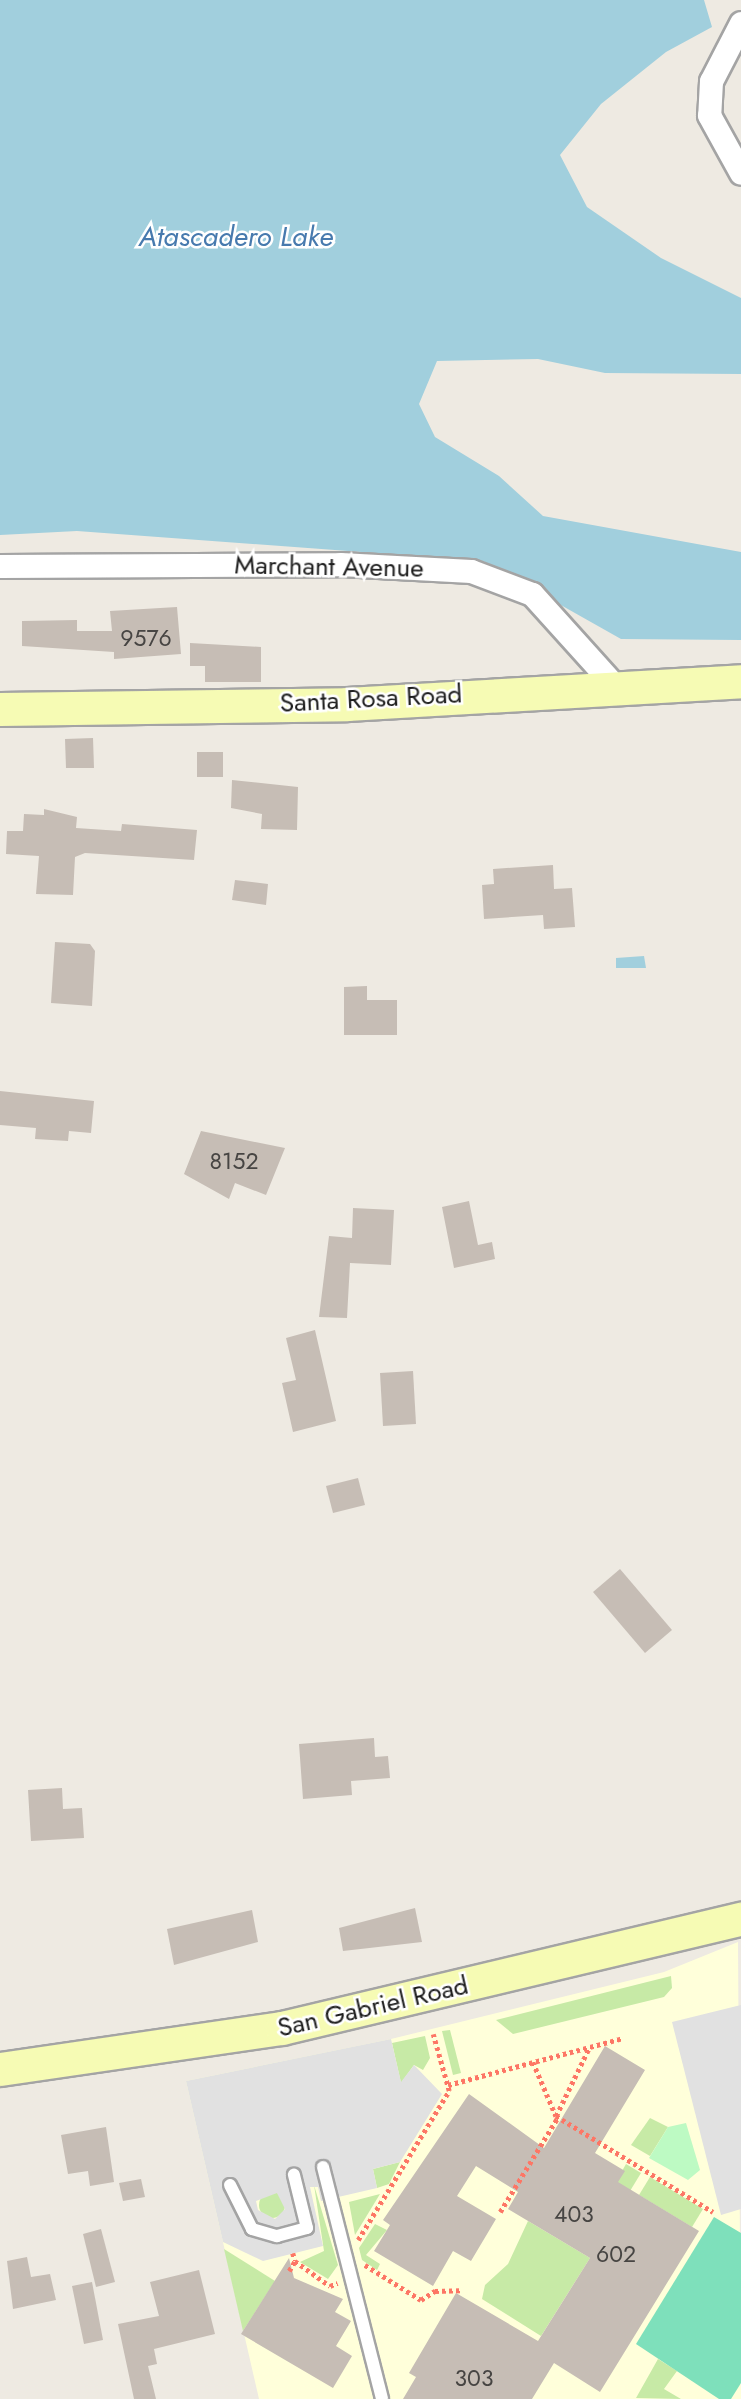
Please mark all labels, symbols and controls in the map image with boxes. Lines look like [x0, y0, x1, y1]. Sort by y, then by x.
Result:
water label: Atascadero Lake [139, 220, 333, 254]
street label: Marchant Avenue [234, 550, 424, 584]
house number: 9576 [120, 624, 172, 652]
street label: Santa Rosa Road [279, 679, 463, 719]
house number: 8152 [210, 1147, 258, 1175]
street label: San Gabriel Road [275, 1970, 471, 2044]
house number: 403 [554, 2200, 594, 2228]
house number: 602 [596, 2240, 636, 2268]
house number: 303 [455, 2364, 493, 2392]

